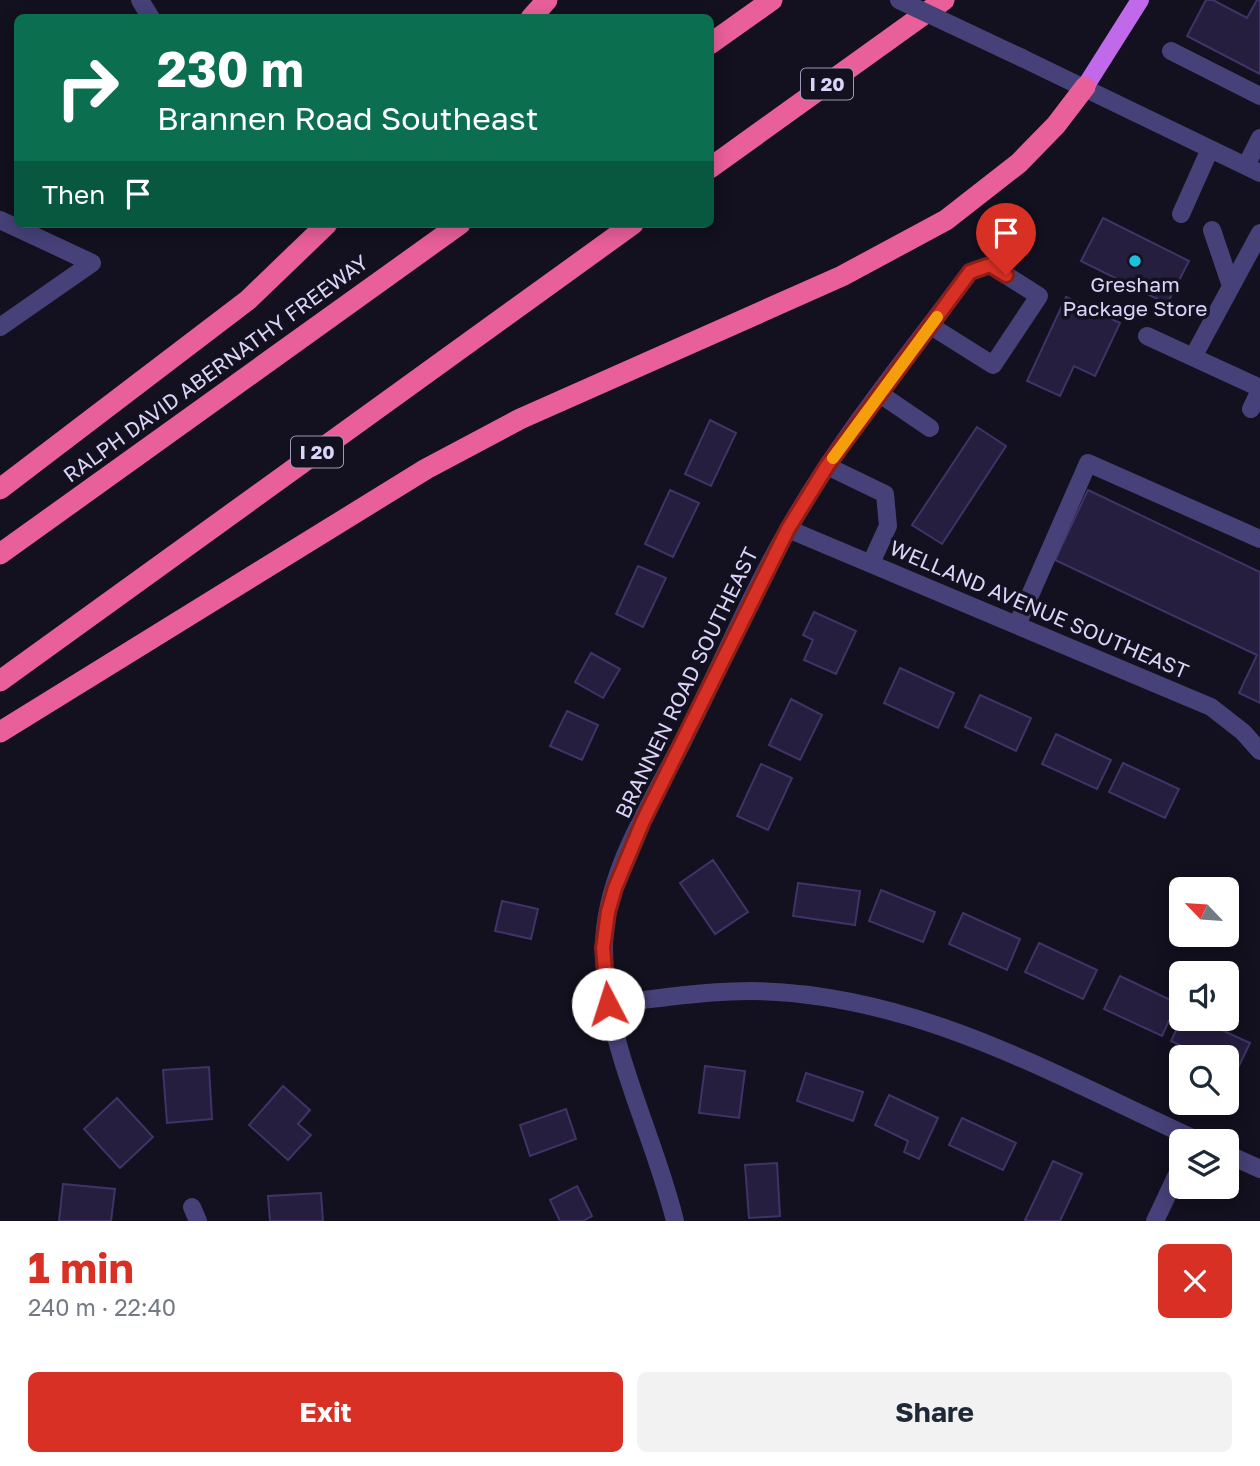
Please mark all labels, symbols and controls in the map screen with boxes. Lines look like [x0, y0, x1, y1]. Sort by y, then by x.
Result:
text: 230 m [157, 39, 304, 98]
icon: right [42, 42, 133, 133]
road number: I 20 [801, 68, 853, 100]
text: Brannen Road Southeast [157, 99, 539, 137]
icon: arrive [119, 175, 157, 213]
text: Then [42, 179, 105, 210]
pin [976, 203, 1036, 275]
icon: arrive [987, 214, 1025, 252]
street label: RALPH DAVID ABERNATHY FREEWAY [58, 249, 373, 488]
marker: Gresham Package Store [1127, 253, 1143, 269]
place label: Gresham Package Store [1063, 271, 1207, 321]
road number: I 20 [291, 436, 343, 467]
street label: WELLAND AVENUE SOUTHEAST [886, 534, 1193, 684]
street label: BRANNEN ROAD SOUTHEAST [609, 543, 763, 822]
north arrow [1169, 877, 1239, 947]
map controls [1169, 877, 1239, 1199]
button: sound [1169, 961, 1239, 1031]
position arrow [571, 967, 645, 1041]
button: search [1169, 1045, 1239, 1115]
button: layers [1169, 1129, 1239, 1199]
text: 1 min [28, 1242, 134, 1292]
button: close [1158, 1244, 1232, 1318]
text: 240 m · 22:40 [28, 1293, 176, 1321]
button: Exit [28, 1372, 623, 1452]
button: Share [637, 1372, 1232, 1452]

